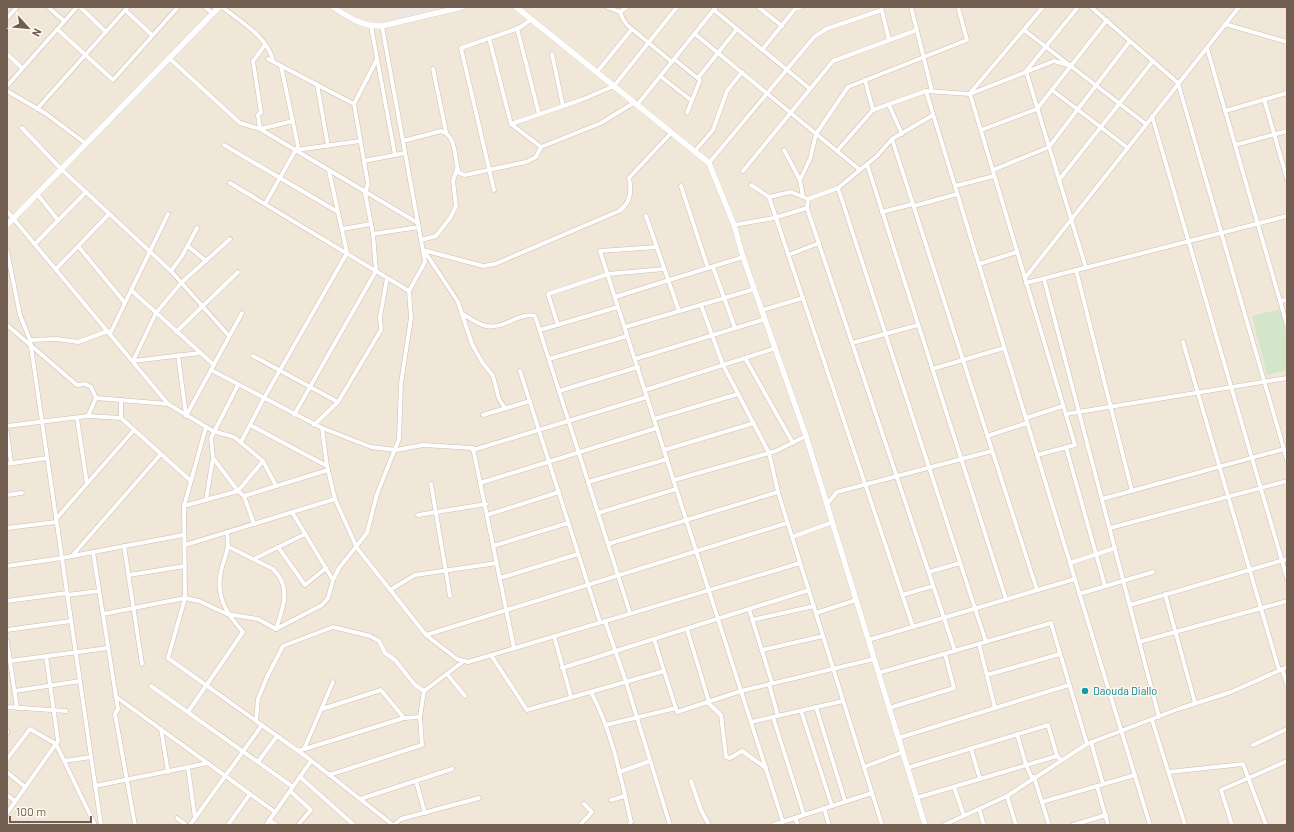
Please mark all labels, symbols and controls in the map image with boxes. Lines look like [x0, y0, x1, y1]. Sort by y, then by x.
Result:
north arrow [8, 8, 48, 48]
text: N [30, 27, 45, 39]
place label: Daouda Diallo [1093, 684, 1157, 697]
marker: Daouda Diallo [1080, 686, 1090, 696]
scale bar [10, 798, 91, 824]
text: 100 m [16, 804, 46, 818]

